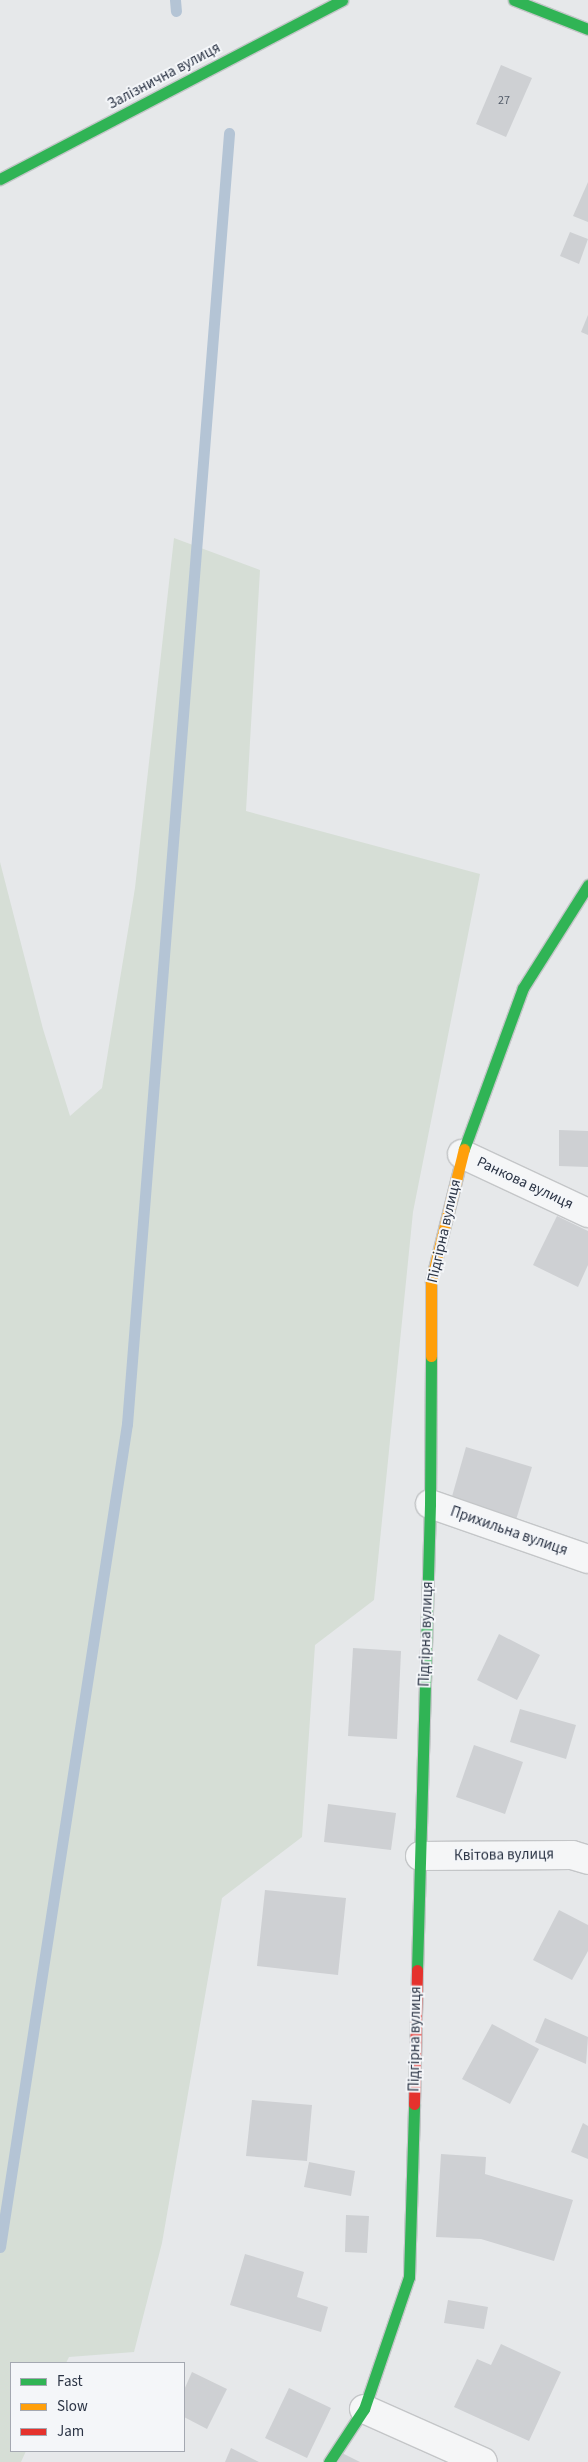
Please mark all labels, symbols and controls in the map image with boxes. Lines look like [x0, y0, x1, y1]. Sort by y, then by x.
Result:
street label: Залізнична вулиця [105, 39, 223, 113]
house number: 27 [498, 94, 510, 108]
street label: Ранкова вулиця [474, 1153, 576, 1213]
street label: Підгірна вулиця [423, 1178, 465, 1284]
street label: Прихильна вулиця [448, 1502, 570, 1560]
street label: Підгірна вулиця [415, 1581, 437, 1687]
street label: Квітова вулиця [454, 1845, 554, 1865]
street label: Підгірна вулиця [405, 1986, 425, 2092]
legend [10, 2362, 185, 2452]
text: Fast [57, 2371, 83, 2392]
text: Slow [57, 2396, 88, 2417]
text: Jam [57, 2421, 84, 2442]

